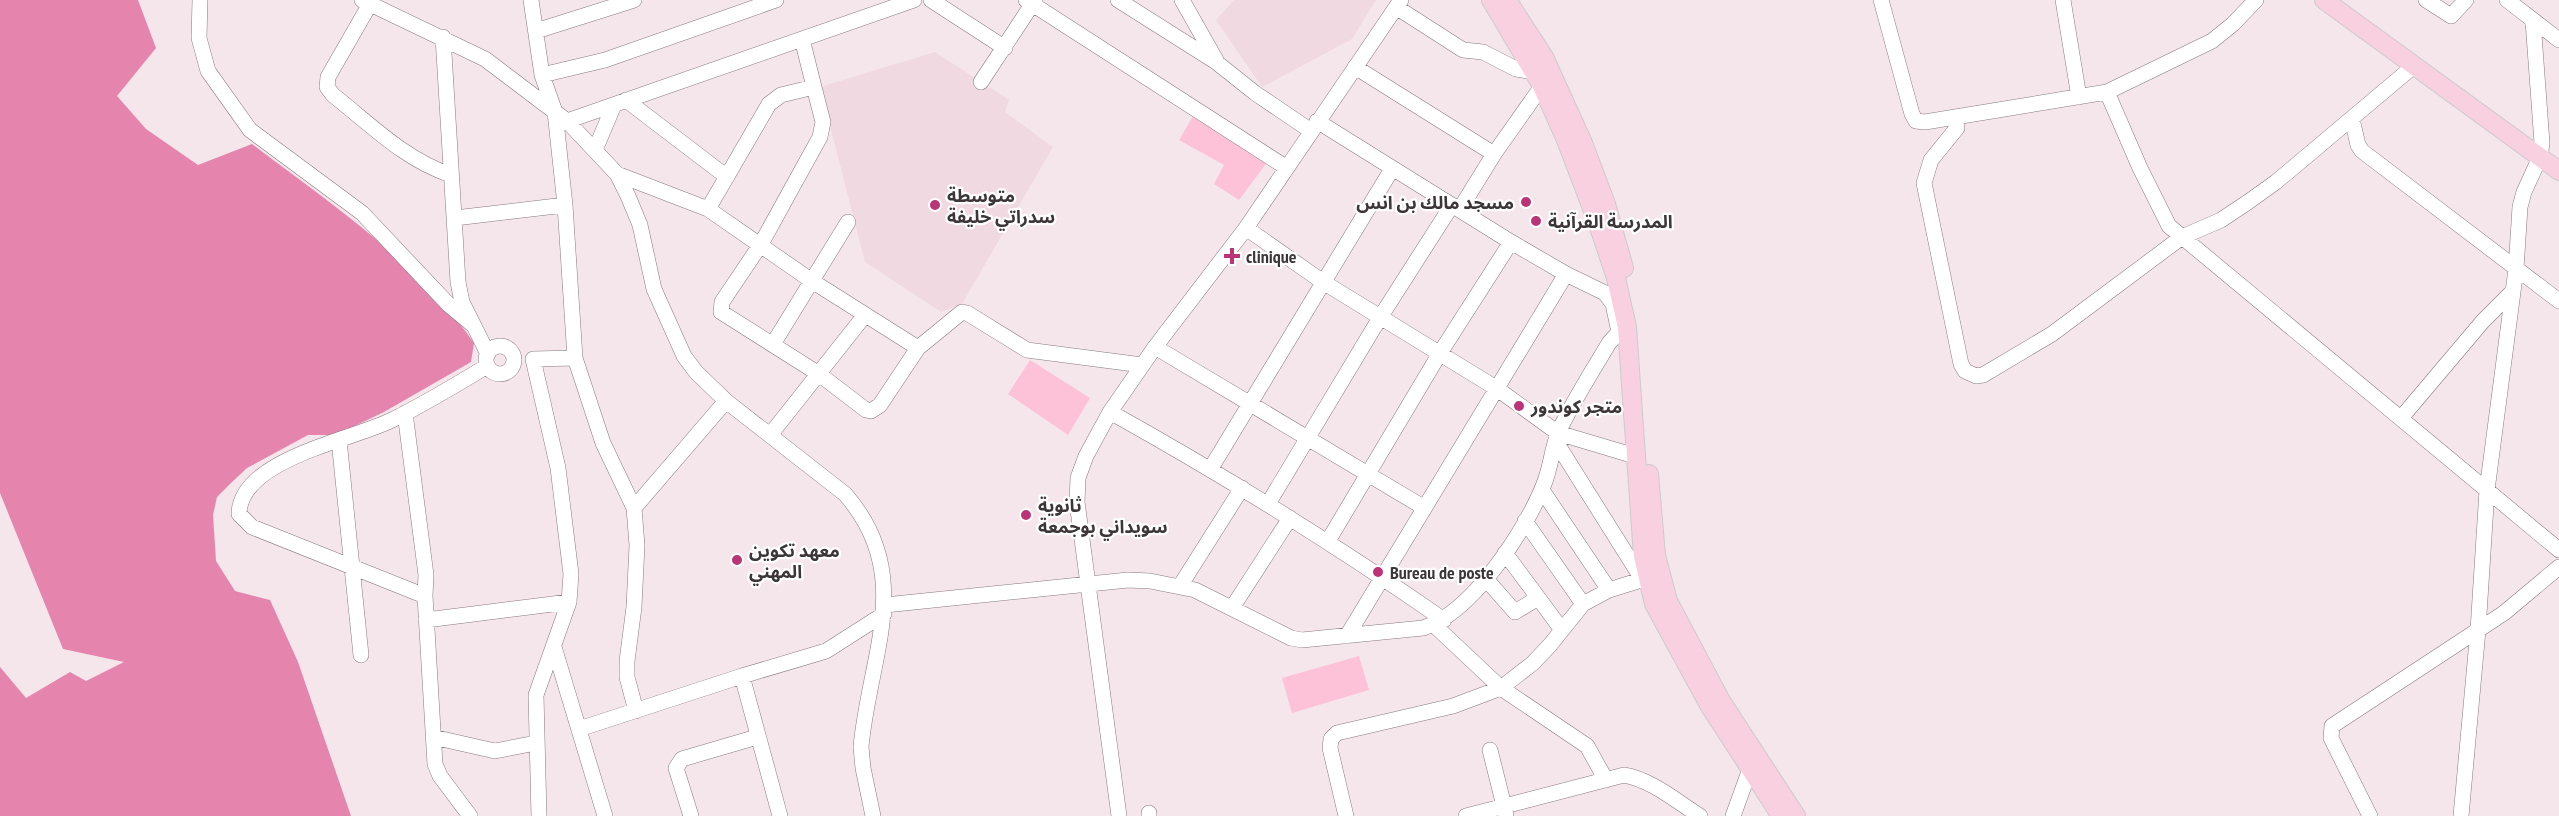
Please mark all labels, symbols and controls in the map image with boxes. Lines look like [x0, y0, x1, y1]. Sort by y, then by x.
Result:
place label: متوسطة سدراتي خليفة [947, 184, 1055, 231]
place label: مسجد مالك بن انس [1356, 191, 1514, 214]
marker: مسجد مالك بن انس [1519, 195, 1533, 209]
marker: متوسطة سدراتي خليفة [928, 198, 942, 212]
place label: المدرسة القرآنية [1548, 210, 1673, 233]
marker: المدرسة القرآنية [1529, 214, 1543, 228]
place label: clinique [1246, 245, 1297, 268]
marker: clinique [1223, 247, 1241, 265]
place label: متجر كوندور [1530, 395, 1622, 418]
marker: متجر كوندور [1512, 399, 1526, 413]
place label: ثانوية سويداني بوجمعة [1038, 494, 1168, 541]
marker: ثانوية سويداني بوجمعة [1019, 508, 1033, 522]
place label: معهد تكوين المهني [749, 539, 840, 586]
marker: معهد تكوين المهني [730, 553, 744, 567]
place label: Bureau de poste [1390, 561, 1494, 584]
marker: Bureau de poste [1371, 565, 1385, 579]

